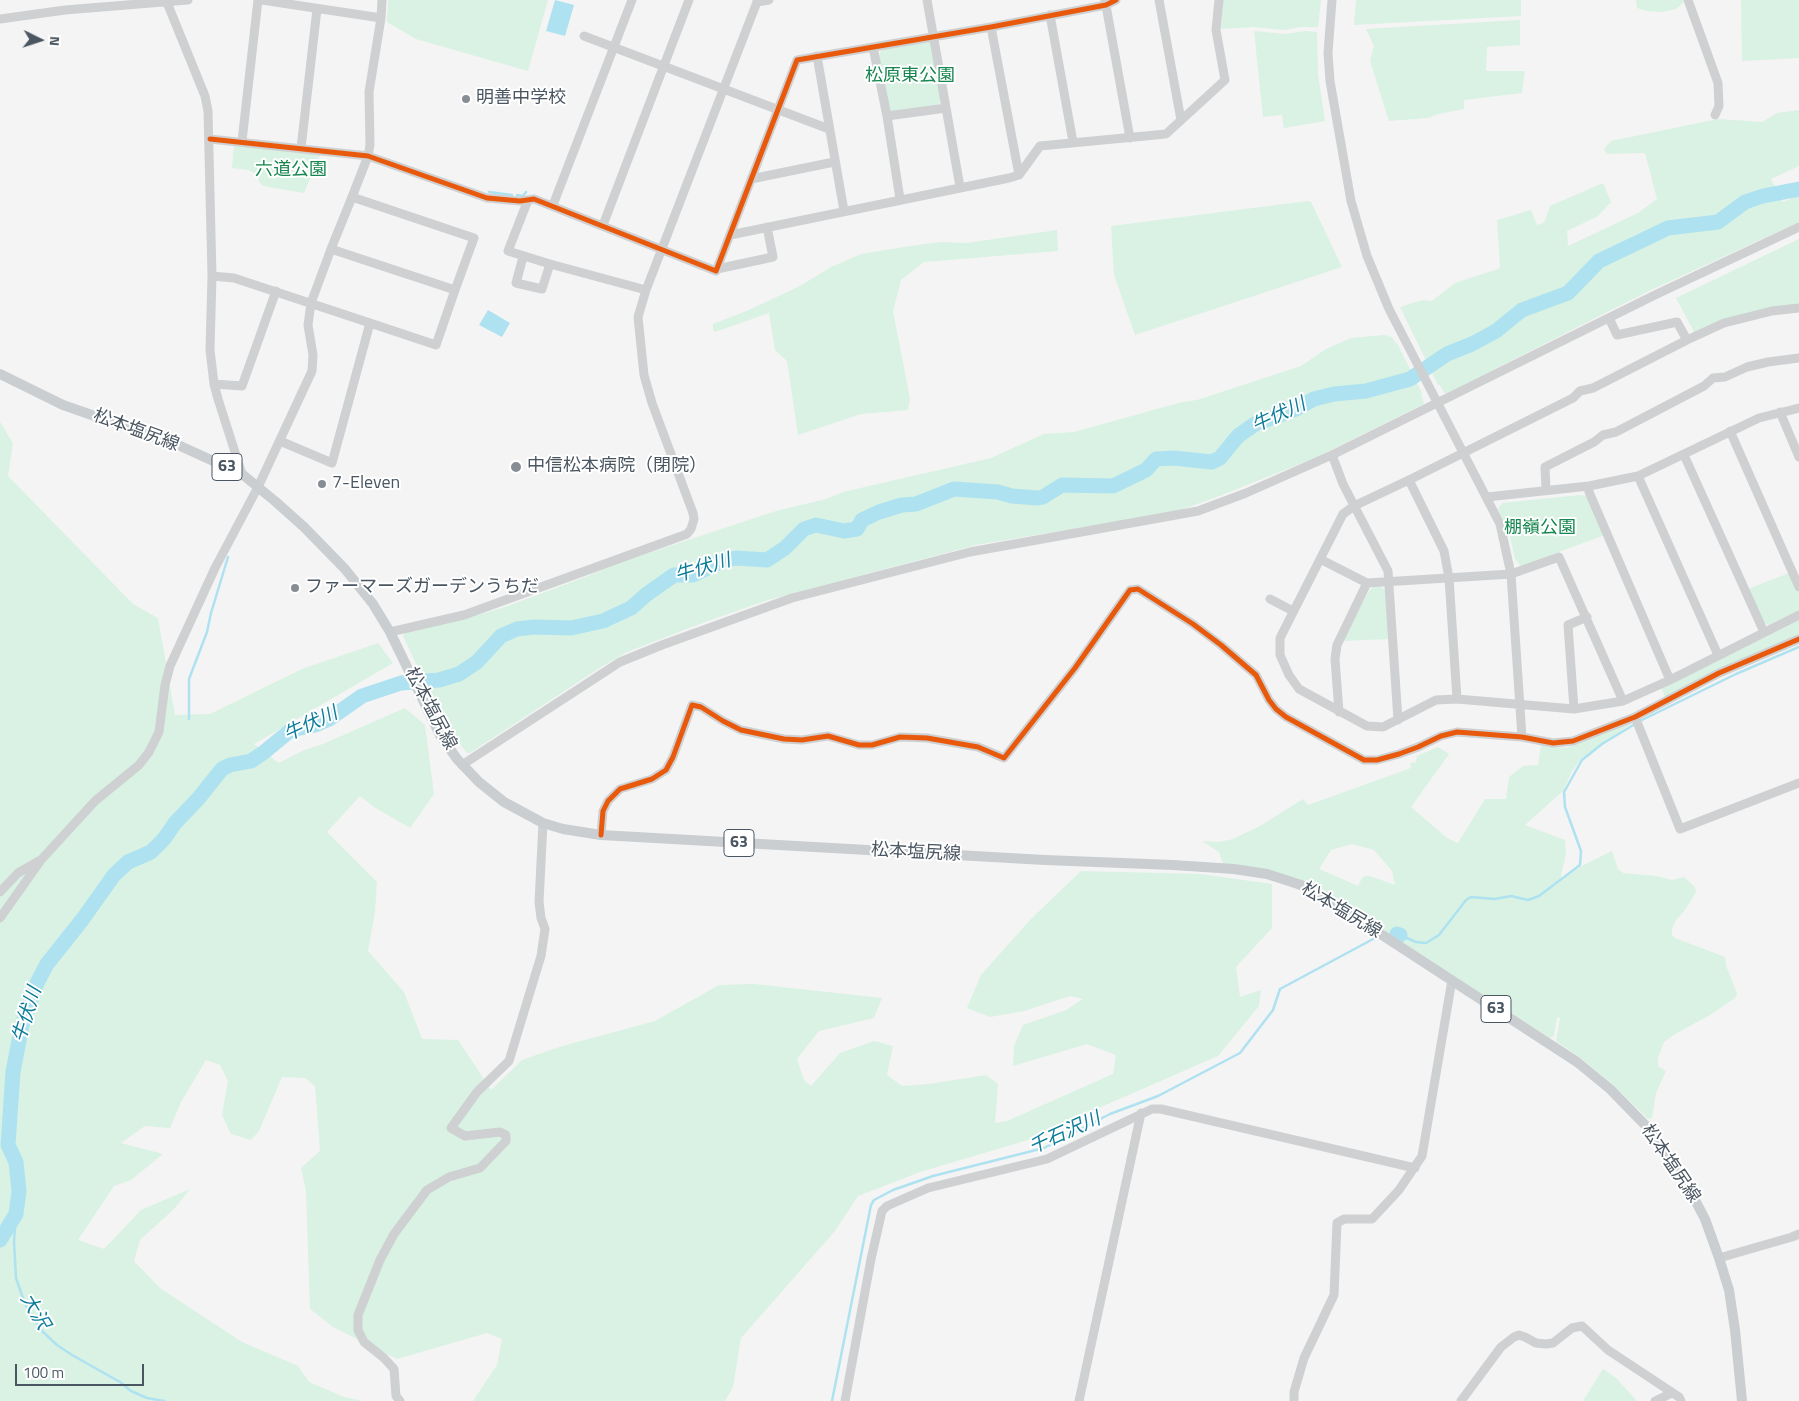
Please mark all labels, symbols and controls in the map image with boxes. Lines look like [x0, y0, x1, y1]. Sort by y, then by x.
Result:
north arrow [15, 15, 65, 65]
text: N [45, 36, 66, 47]
park label: 松原東公園 [865, 66, 955, 88]
place label: 明善中学校 [476, 88, 566, 110]
marker: 明善中学校 [460, 93, 472, 105]
park label: 六道公園 [255, 160, 327, 182]
water label: 牛伏川 [1248, 394, 1310, 438]
street label: 松本塩尻線 [90, 405, 182, 457]
road number: 63 [212, 454, 242, 481]
place label: 中信松本病院（閉院） [527, 456, 707, 478]
marker: 中信松本病院（閉院） [509, 460, 523, 474]
place label: 7-Eleven [332, 473, 400, 495]
marker: 7-Eleven [316, 478, 328, 490]
park label: 棚嶺公園 [1504, 518, 1576, 540]
water label: 牛伏川 [672, 550, 734, 588]
place label: ファーマーズガーデンうちだ [305, 577, 539, 599]
marker: ファーマーズガーデンうちだ [289, 582, 301, 594]
street label: 松本塩尻線 [399, 664, 461, 754]
water label: 牛伏川 [280, 703, 342, 747]
road number: 63 [724, 830, 754, 856]
street label: 松本塩尻線 [870, 840, 962, 866]
street label: 松本塩尻線 [1297, 879, 1385, 943]
water label: 牛伏川 [9, 984, 47, 1046]
road number: 63 [1481, 996, 1511, 1022]
water label: 千石沢川 [1026, 1108, 1104, 1160]
street label: 松本塩尻線 [1636, 1121, 1704, 1207]
water label: 大沢 [14, 1290, 54, 1334]
scale bar [18, 1354, 146, 1386]
text: 100 m [23, 1361, 64, 1384]

